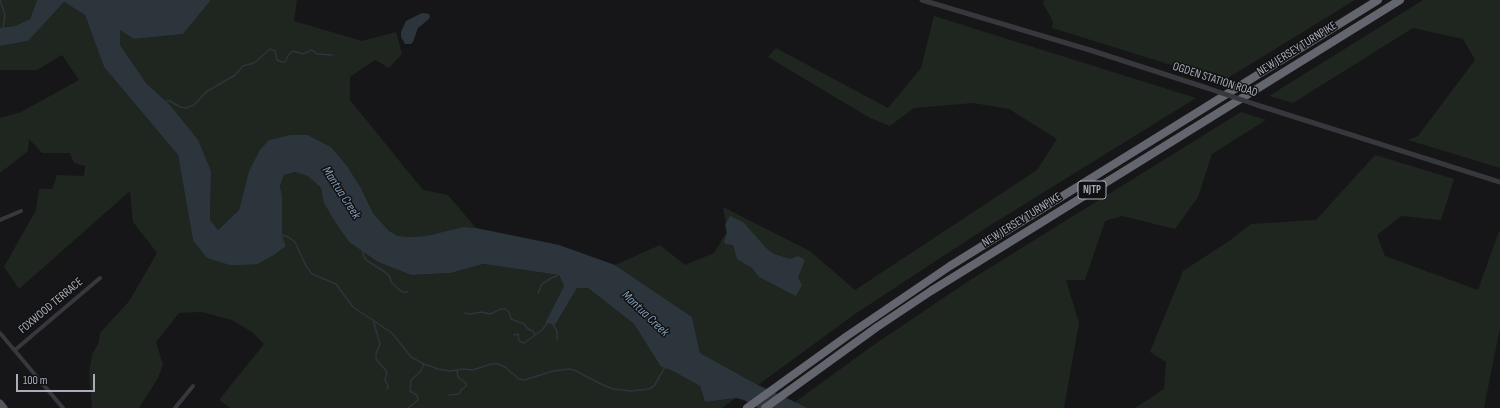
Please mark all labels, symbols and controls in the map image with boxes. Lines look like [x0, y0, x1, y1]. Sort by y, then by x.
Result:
street label: NEW JERSEY TURNPIKE [1255, 19, 1339, 79]
street label: OGDEN STATION ROAD [1171, 59, 1259, 101]
water label: Mantua Creek [318, 164, 364, 222]
road number: NJTP [1078, 181, 1106, 199]
street label: NEW JERSEY TURNPIKE [980, 190, 1064, 250]
street label: FOXWOOD TERRACE [16, 275, 86, 337]
water label: Mantua Creek [618, 288, 672, 340]
scale bar [18, 366, 97, 392]
text: 100 m [23, 373, 48, 388]

